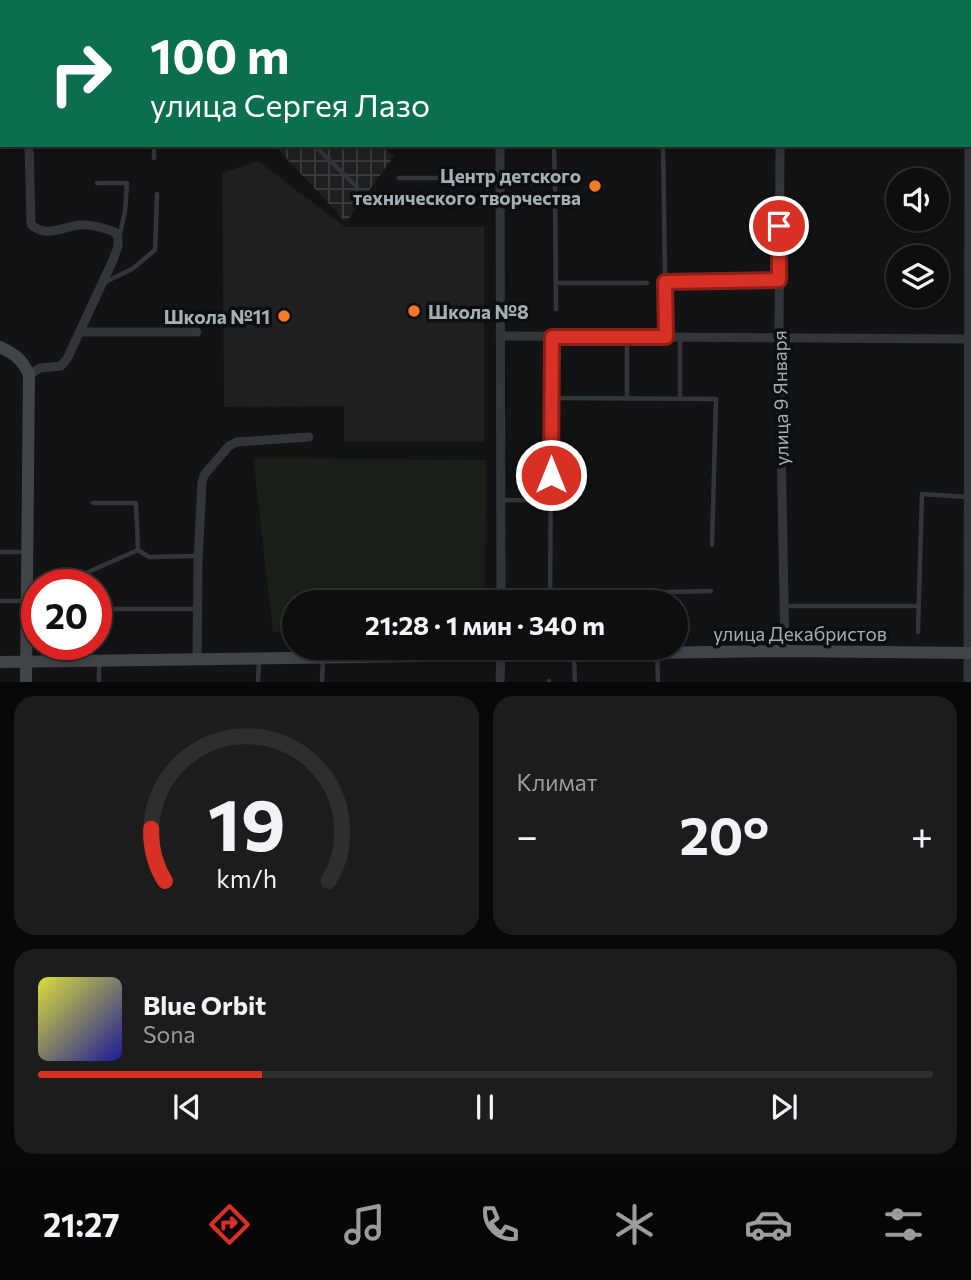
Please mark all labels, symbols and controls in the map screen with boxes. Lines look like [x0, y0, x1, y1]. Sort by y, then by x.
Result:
text: 100 m [150, 24, 289, 84]
icon: right [35, 28, 126, 119]
text: улица Сергея Лазо [150, 84, 430, 124]
place label: Центр детского технического творчества [353, 164, 581, 209]
map controls [886, 168, 949, 308]
button: sound [886, 168, 949, 231]
marker: Центр детского технического творчества [587, 178, 603, 194]
pin [749, 196, 809, 256]
icon: arrive [760, 207, 798, 245]
button: layers [886, 245, 949, 308]
place label: Школа №8 [428, 300, 529, 323]
marker: Школа №8 [406, 303, 422, 319]
place label: Школа №11 [164, 305, 270, 328]
marker: Школа №11 [276, 308, 292, 324]
street label: улица 9 Января [767, 330, 793, 466]
position arrow [514, 438, 588, 512]
speed limit sign: 20 [21, 569, 112, 660]
text: 21:28 · 1 мин · 340 m [365, 609, 605, 640]
street label: улица Декабристов [713, 622, 887, 645]
text: Климат [517, 768, 598, 796]
text: 19 [207, 778, 285, 867]
text: 20° [679, 802, 769, 866]
text: − [517, 811, 538, 858]
text: + [911, 811, 933, 858]
text: km/h [216, 863, 277, 893]
text: Blue Orbit [143, 989, 266, 1020]
text: Sona [143, 1020, 195, 1048]
icon: previous [168, 1088, 206, 1126]
icon: pause [466, 1088, 504, 1126]
icon: next [765, 1088, 803, 1126]
icon: directions [205, 1200, 254, 1249]
icon: music [340, 1200, 389, 1249]
icon: phone [475, 1200, 524, 1249]
icon: climate [610, 1200, 659, 1249]
icon: car [744, 1200, 793, 1249]
icon: filters [879, 1200, 928, 1249]
text: 21:27 [43, 1204, 120, 1244]

